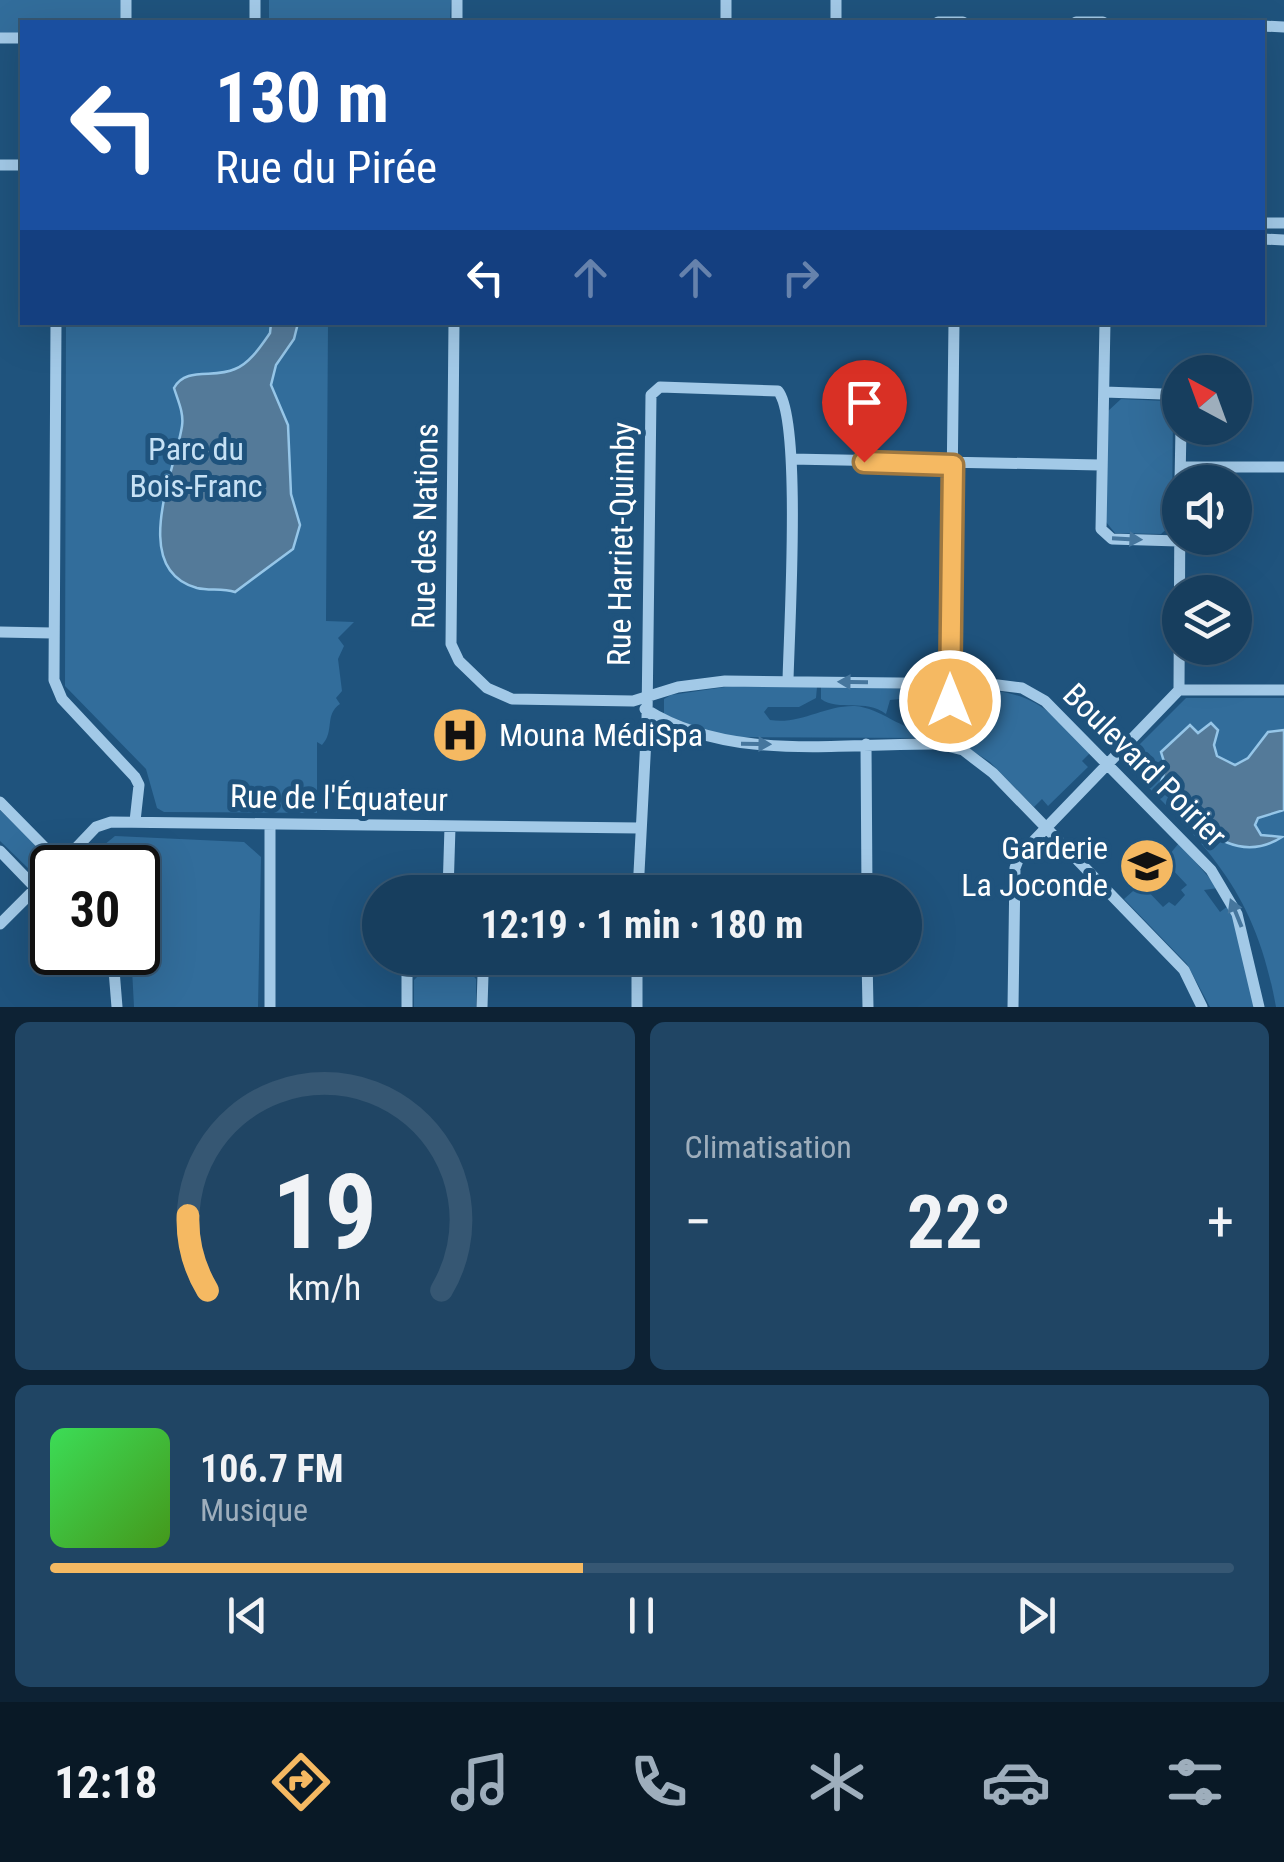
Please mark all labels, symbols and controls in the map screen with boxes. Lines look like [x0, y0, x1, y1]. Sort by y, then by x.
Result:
text: 130 m [215, 57, 389, 139]
icon: left [50, 60, 180, 190]
text: Rue du Pirée [215, 141, 437, 194]
icon: left [458, 250, 513, 305]
icon: ahead [563, 250, 618, 305]
icon: ahead [668, 250, 723, 305]
icon: right [773, 250, 828, 305]
north arrow [1162, 355, 1252, 445]
map controls [1162, 355, 1252, 665]
pin [822, 360, 907, 463]
icon: arrive [837, 375, 892, 430]
street label: Rue Harriet-Quimby [600, 422, 642, 666]
street label: Rue des Nations [404, 423, 446, 629]
park label: Parc du Bois-Franc [129, 430, 263, 505]
button: sound [1162, 465, 1252, 555]
one-way arrow [1111, 531, 1143, 547]
button: layers [1162, 575, 1252, 665]
position arrow [898, 649, 1002, 753]
one-way arrow [836, 673, 868, 689]
street label: Boulevard Poirier [1055, 675, 1235, 855]
hospital icon: Mouna MédiSpa [430, 705, 490, 765]
place label: Mouna MédiSpa [499, 716, 703, 754]
one-way arrow [740, 736, 772, 752]
street label: Rue de l'Équateur [230, 777, 449, 819]
place label: Garderie La Joconde [961, 829, 1108, 904]
school or university icon: Garderie La Joconde [1117, 836, 1177, 896]
speed limit sign: 30 [30, 845, 160, 975]
one-way arrow [1227, 898, 1243, 928]
text: 12:19 · 1 min · 180 m [481, 903, 803, 947]
text: Climatisation [685, 1128, 852, 1166]
text: 19 [272, 1152, 377, 1273]
text: 22° [907, 1178, 1012, 1266]
text: − [685, 1190, 712, 1254]
text: + [1207, 1190, 1234, 1254]
text: km/h [288, 1267, 362, 1309]
text: 106.7 FM [200, 1447, 344, 1491]
text: Musique [200, 1491, 308, 1529]
icon: previous [220, 1588, 275, 1643]
icon: pause [614, 1588, 669, 1643]
icon: next [1009, 1588, 1064, 1643]
icon: directions [266, 1747, 336, 1817]
icon: music [445, 1747, 515, 1817]
icon: phone [624, 1747, 694, 1817]
icon: climate [802, 1747, 872, 1817]
icon: car [981, 1747, 1051, 1817]
icon: filters [1160, 1747, 1230, 1817]
text: 12:18 [54, 1756, 158, 1809]

